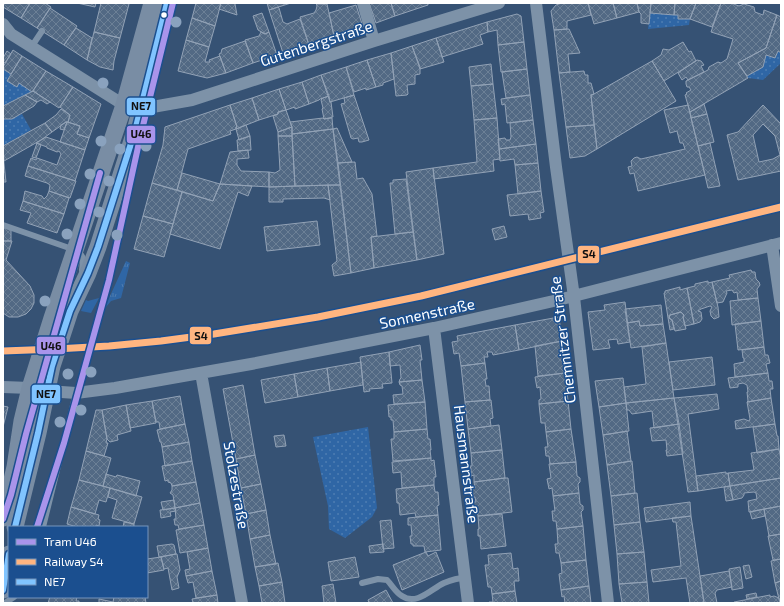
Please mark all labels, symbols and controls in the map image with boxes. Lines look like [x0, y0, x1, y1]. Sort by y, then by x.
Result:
unlabelled marker [159, 10, 169, 20]
street label: Gutenbergstraße [258, 16, 374, 70]
line badge: NE7 [126, 97, 156, 116]
text: NE7 [131, 99, 151, 112]
line badge: U46 [126, 125, 156, 144]
text: U46 [130, 127, 152, 140]
line badge: S4 [577, 245, 600, 264]
text: S4 [582, 247, 596, 260]
street label: Chemnitzer Straße [545, 275, 579, 405]
street label: Sonnenstraße [378, 294, 476, 332]
line badge: S4 [189, 326, 212, 345]
text: S4 [194, 329, 208, 342]
line badge: U46 [36, 336, 66, 355]
text: U46 [40, 339, 62, 352]
line badge: NE7 [31, 384, 61, 404]
text: NE7 [36, 387, 56, 400]
street label: Hausmannstraße [451, 404, 483, 524]
street label: Stolzestraße [220, 440, 254, 530]
legend [8, 526, 148, 598]
text: Tram U46 [44, 534, 97, 548]
text: Railway S4 [44, 554, 104, 568]
text: NE7 [44, 574, 65, 588]

